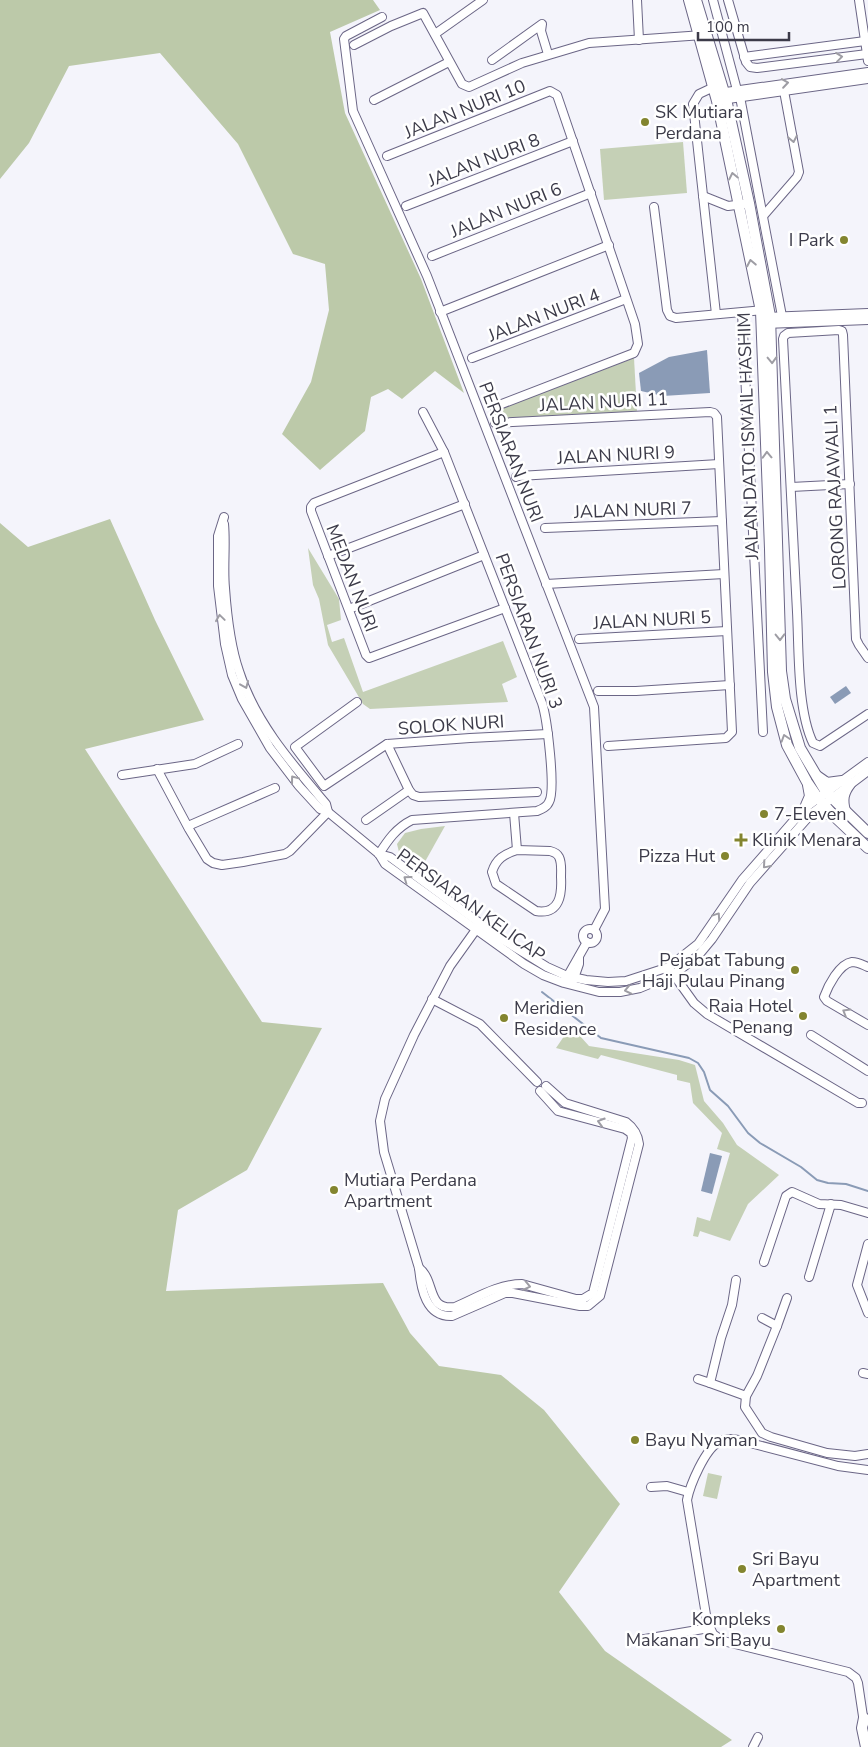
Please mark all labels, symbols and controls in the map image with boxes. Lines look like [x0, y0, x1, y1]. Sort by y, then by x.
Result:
scale bar [698, 10, 789, 42]
text: 100 m [706, 17, 750, 37]
one-way arrow [835, 52, 843, 63]
street label: JALAN NURI 10 [400, 74, 529, 145]
one-way arrow [781, 78, 789, 89]
place label: SK Mutiara Perdana [655, 100, 743, 145]
marker: SK Mutiara Perdana [639, 116, 651, 128]
street label: JALAN NURI 8 [424, 128, 543, 193]
one-way arrow [787, 134, 798, 143]
one-way arrow [728, 172, 739, 181]
street label: JALAN NURI 6 [446, 177, 565, 244]
place label: I Park [789, 228, 835, 252]
marker: I Park [838, 234, 850, 246]
one-way arrow [746, 258, 757, 267]
street label: JALAN NURI 4 [484, 283, 604, 348]
street label: JALAN DATO ISMAIL HASHIM [732, 312, 764, 561]
one-way arrow [767, 356, 777, 364]
street label: PERSIARAN NURI [473, 378, 549, 526]
street label: JALAN NURI 11 [538, 387, 669, 417]
street label: LORONG RAJAWALI 1 [818, 404, 852, 590]
street label: JALAN NURI 9 [555, 440, 676, 470]
one-way arrow [761, 450, 772, 458]
street label: JALAN NURI 7 [573, 496, 692, 524]
street label: MEDAN NURI [321, 521, 383, 635]
street label: PERSIARAN NURI 3 [490, 550, 568, 712]
street label: JALAN NURI 5 [591, 605, 712, 635]
one-way arrow [216, 614, 226, 622]
one-way arrow [775, 633, 786, 641]
one-way arrow [238, 680, 249, 689]
street label: SOLOK NURI [397, 709, 505, 741]
one-way arrow [781, 734, 791, 743]
one-way arrow [291, 776, 299, 785]
place label: 7-Eleven [774, 802, 847, 826]
marker: 7-Eleven [758, 808, 770, 820]
place label: Klinik Menara [752, 828, 861, 852]
marker: Klinik Menara [734, 833, 748, 847]
street label: PERSIARAN KELICAP [392, 843, 550, 967]
place label: Pizza Hut [639, 844, 716, 868]
marker: Pizza Hut [719, 850, 731, 862]
one-way arrow [763, 859, 772, 868]
one-way arrow [403, 876, 412, 885]
one-way arrow [711, 912, 720, 921]
place label: Pejabat Tabung Haji Pulau Pinang [642, 948, 785, 993]
marker: Pejabat Tabung Haji Pulau Pinang [789, 964, 801, 976]
one-way arrow [623, 984, 632, 995]
place label: Raia Hotel Penang [708, 994, 794, 1039]
place label: Meridien Residence [514, 996, 596, 1041]
one-way arrow [842, 1008, 851, 1018]
marker: Raia Hotel Penang [797, 1010, 809, 1022]
marker: Meridien Residence [498, 1012, 510, 1024]
one-way arrow [597, 1118, 605, 1128]
place label: Mutiara Perdana Apartment [344, 1168, 477, 1213]
marker: Mutiara Perdana Apartment [328, 1184, 340, 1196]
one-way arrow [522, 1280, 531, 1291]
place label: Bayu Nyaman [645, 1428, 758, 1452]
marker: Bayu Nyaman [629, 1434, 641, 1446]
place label: Sri Bayu Apartment [752, 1547, 841, 1592]
marker: Sri Bayu Apartment [736, 1563, 748, 1575]
place label: Kompleks Makanan Sri Bayu [626, 1607, 771, 1652]
marker: Kompleks Makanan Sri Bayu [775, 1623, 787, 1635]

